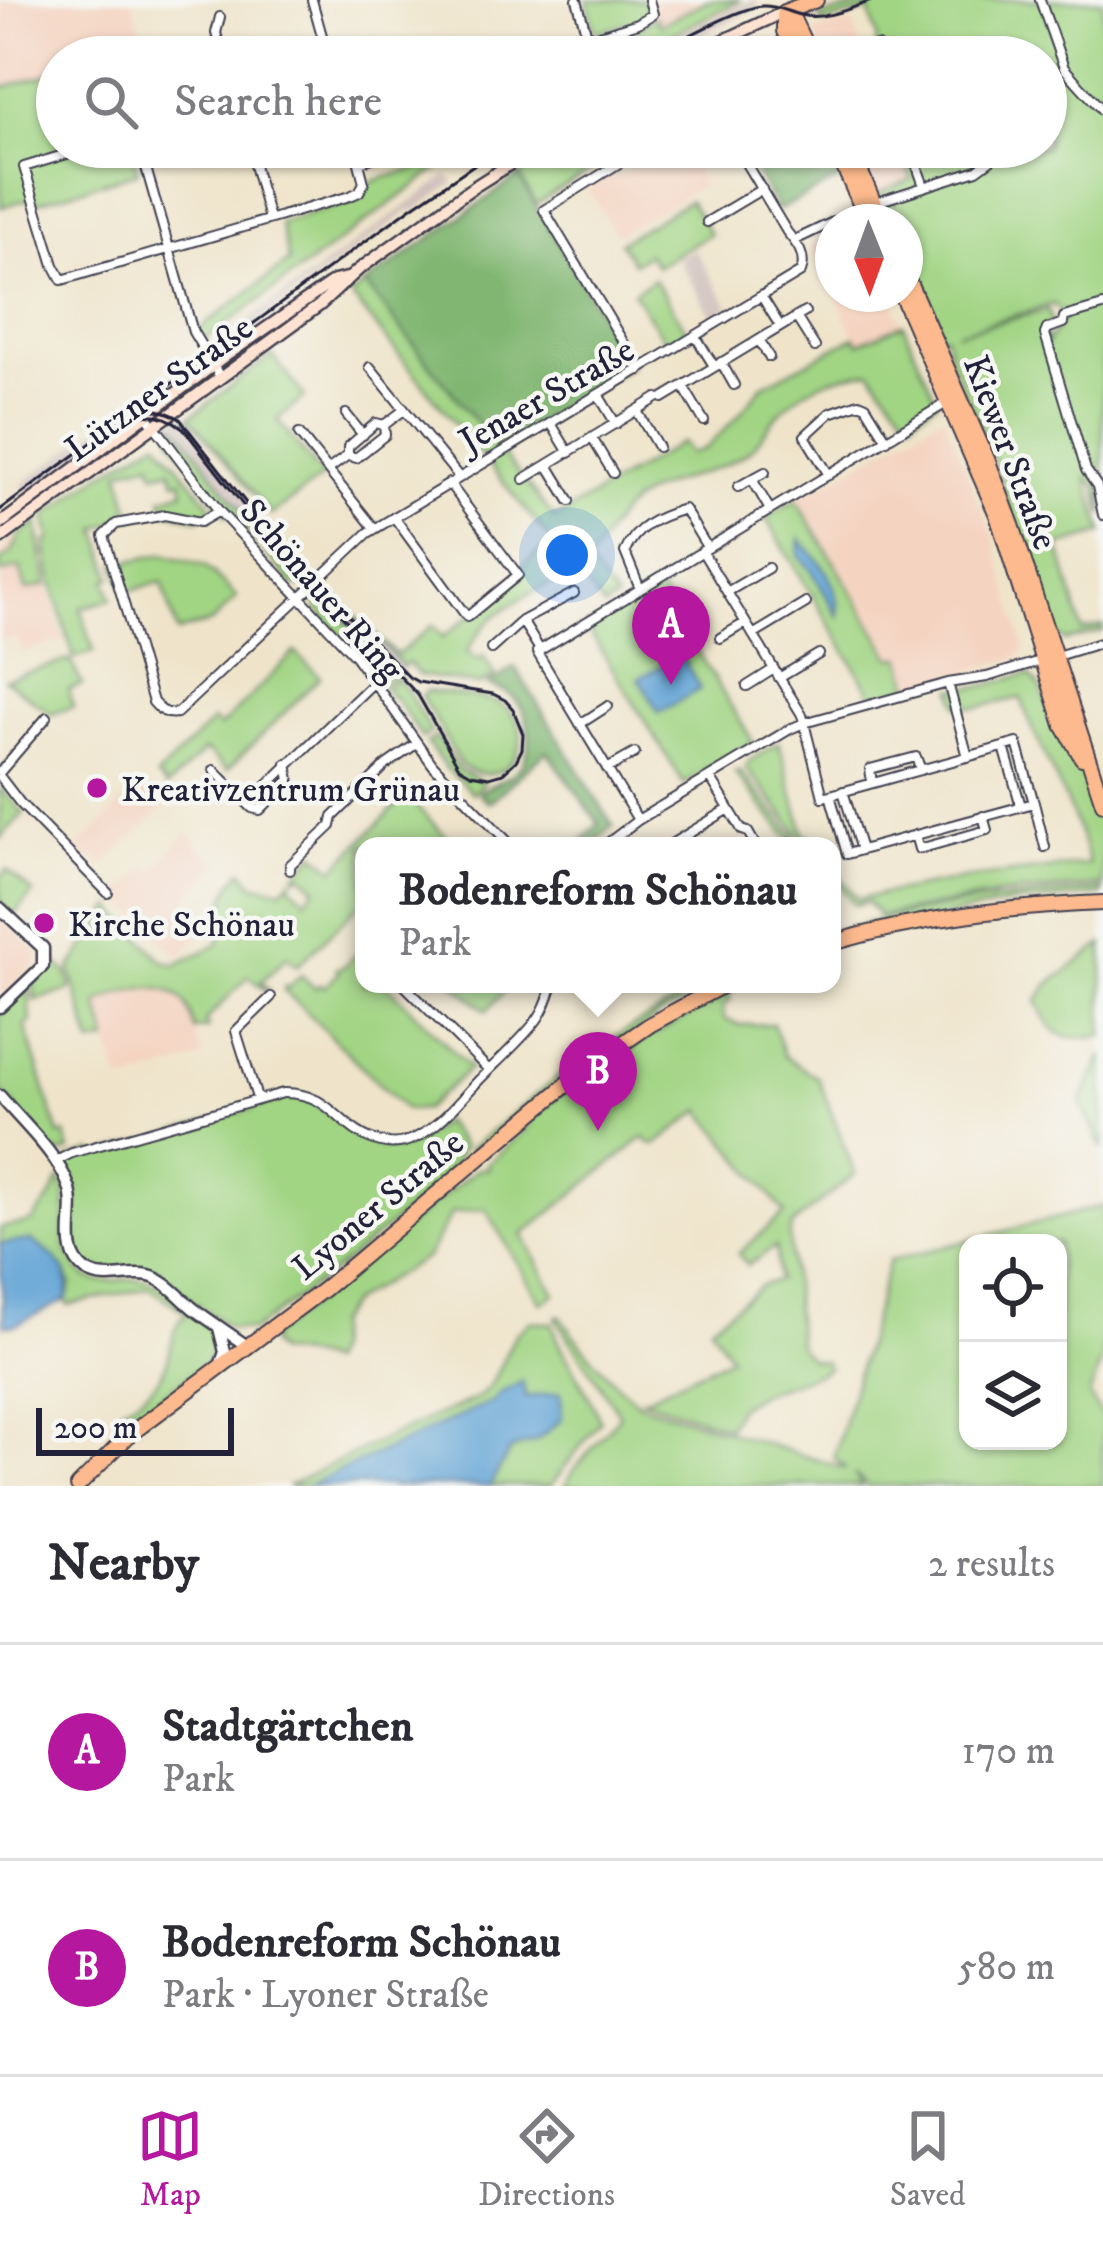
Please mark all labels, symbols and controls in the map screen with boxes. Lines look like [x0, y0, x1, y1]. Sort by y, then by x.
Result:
search box [36, 36, 1067, 168]
icon: search [78, 69, 144, 135]
text: Search here [174, 74, 382, 130]
north arrow [815, 204, 923, 312]
street label: Lützner Straße [57, 306, 262, 472]
street label: Jenaer Straße [449, 328, 643, 466]
street label: Kiewer Straße [952, 349, 1067, 556]
street label: Schönauer Ring [229, 490, 413, 692]
your location [537, 525, 597, 585]
pin: A [632, 586, 710, 685]
place label: Kreativzentrum Grünau [121, 768, 460, 813]
marker: Kreativzentrum Grünau [84, 775, 110, 801]
popup [355, 837, 841, 993]
text: Bodenreform Schönau [398, 863, 798, 919]
place label: Kirche Schönau [68, 903, 295, 948]
marker: Kirche Schönau [31, 910, 57, 936]
text: Park [398, 919, 471, 968]
pin: B [559, 1032, 637, 1131]
street label: Lyoner Straße [284, 1121, 474, 1291]
map controls [959, 1234, 1067, 1450]
button: locate [959, 1234, 1067, 1342]
button: layers [959, 1342, 1067, 1450]
scale bar [36, 1402, 234, 1455]
text: 200 m [54, 1408, 138, 1449]
text: Nearby [48, 1532, 199, 1596]
text: 2 results [928, 1540, 1055, 1589]
text: Stadtgärtchen [162, 1699, 413, 1755]
text: A [75, 1727, 99, 1776]
text: 170 m [961, 1727, 1055, 1776]
text: Park [162, 1755, 235, 1804]
text: Bodenreform Schönau [162, 1915, 561, 1971]
text: B [75, 1943, 99, 1992]
text: 580 m [958, 1943, 1055, 1992]
text: Park · Lyoner Straße [162, 1971, 489, 2020]
tab: Map [137, 2103, 203, 2216]
tab: Directions [478, 2103, 615, 2216]
tab: Saved [890, 2103, 966, 2216]

